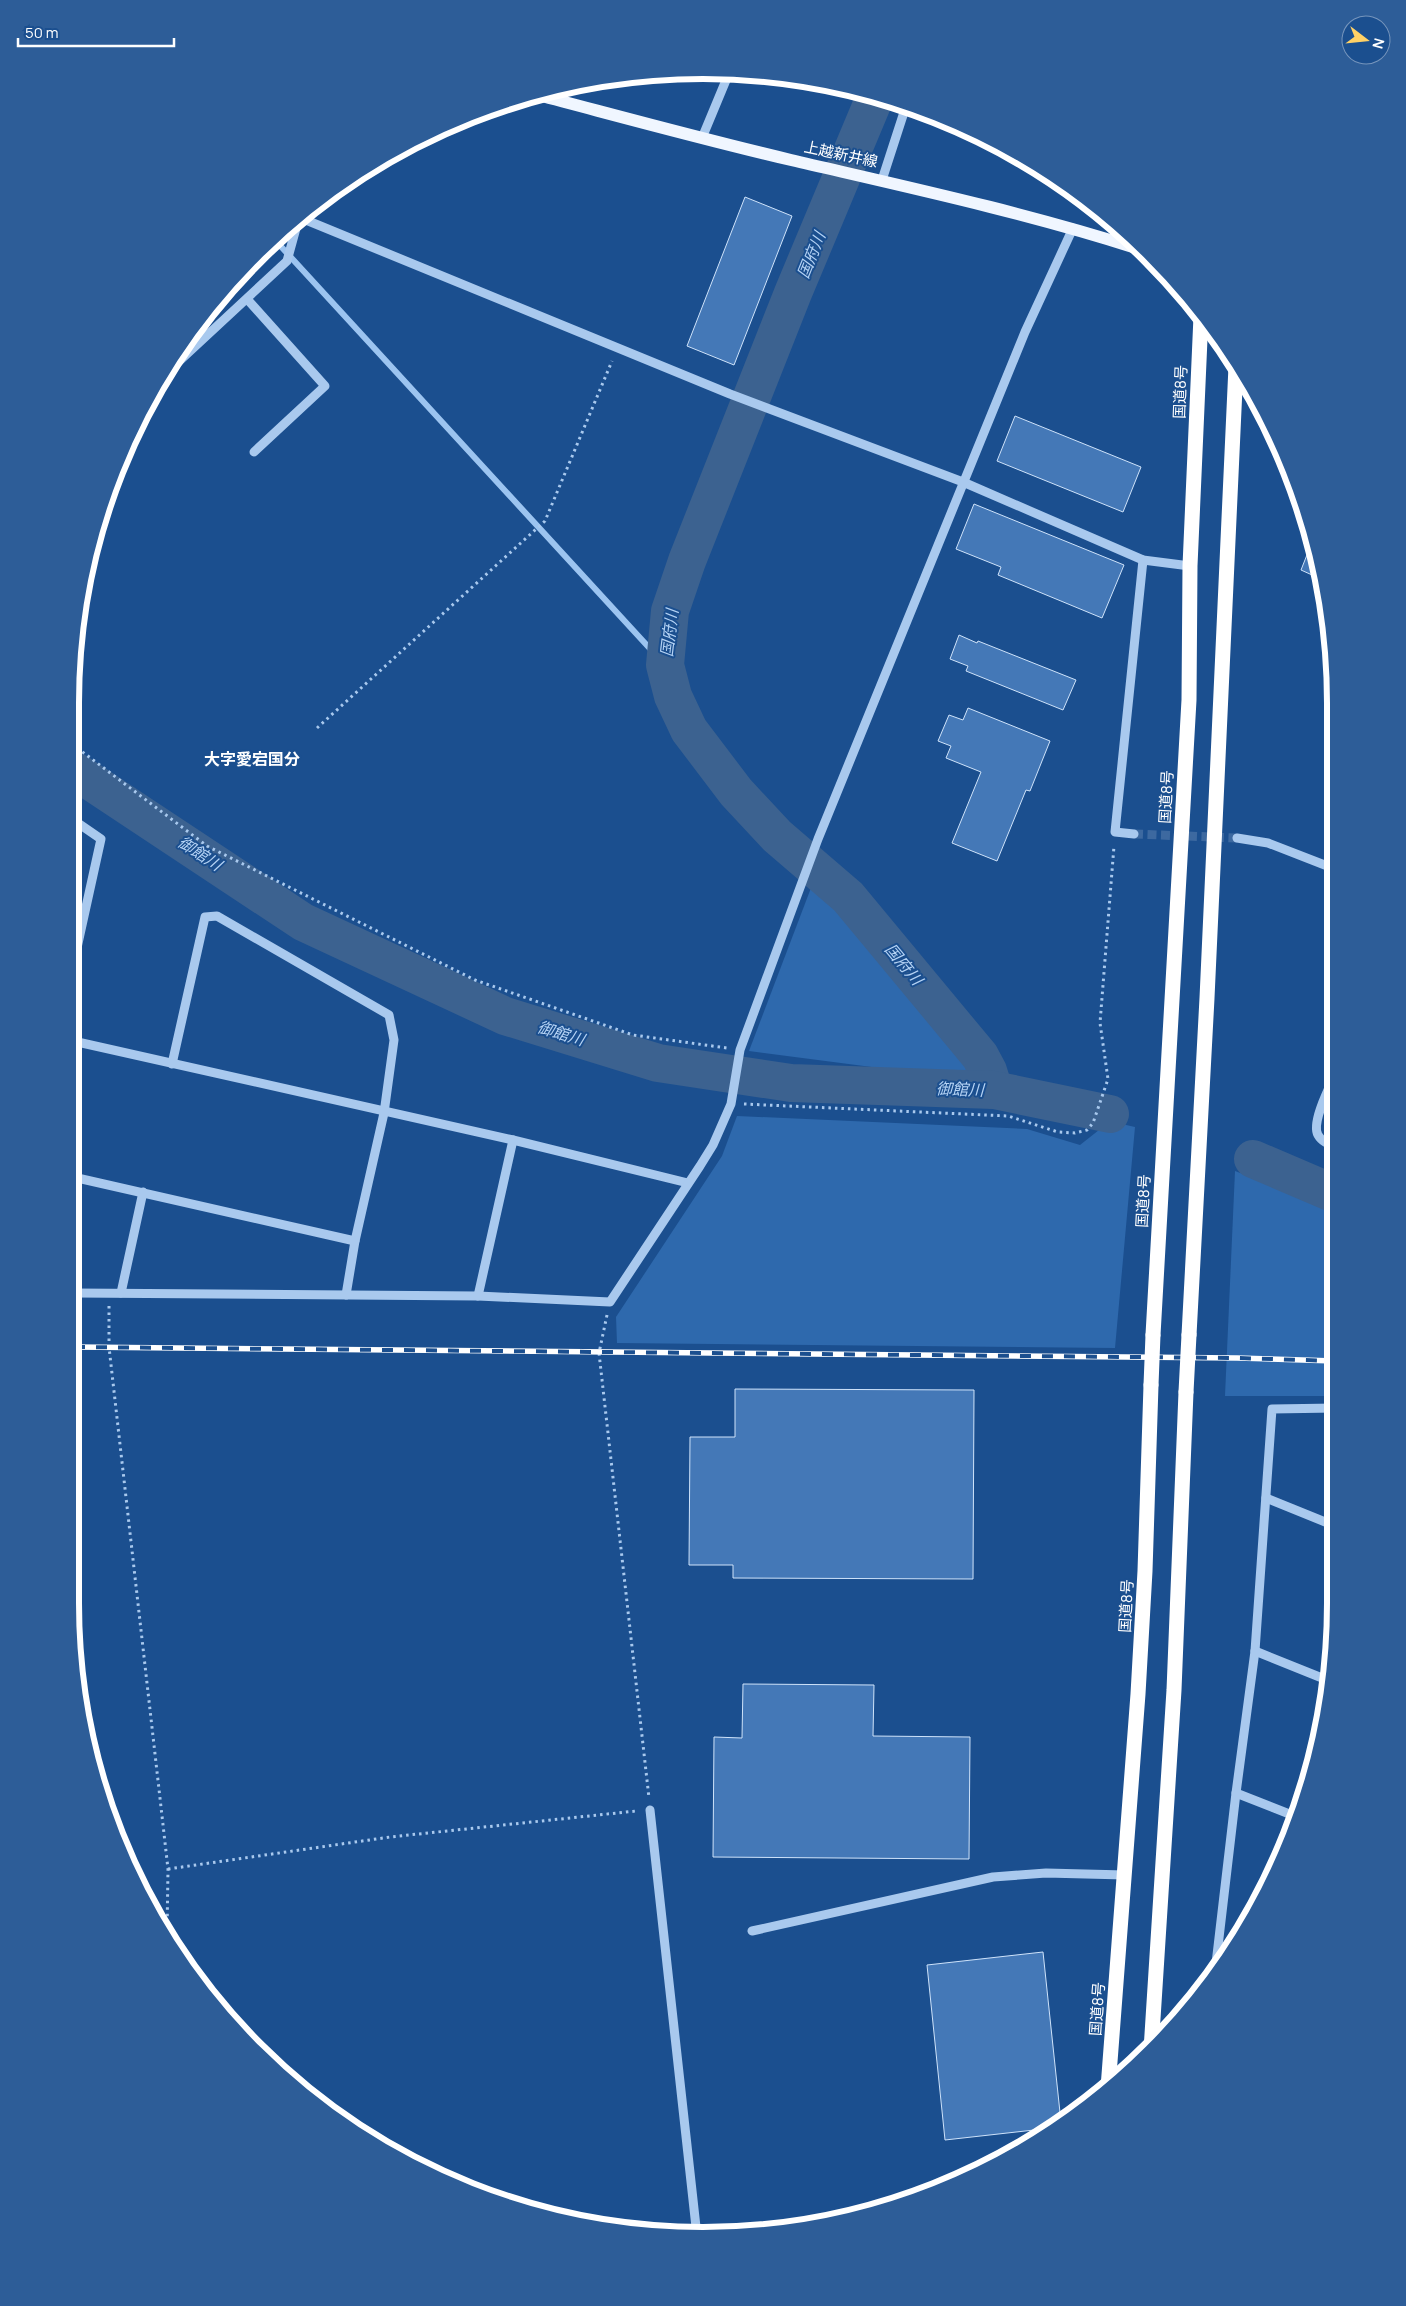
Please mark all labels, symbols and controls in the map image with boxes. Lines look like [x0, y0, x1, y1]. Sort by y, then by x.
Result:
scale bar [18, 15, 174, 47]
north arrow [1341, 15, 1391, 65]
text: 50 m [25, 22, 59, 43]
text: N [1368, 36, 1389, 51]
street label: 上越新井線 [802, 136, 880, 172]
water label: 国府川 [792, 227, 831, 281]
street label: 国道8号 [1169, 365, 1191, 419]
water label: 国府川 [655, 606, 683, 658]
district label: 大字愛宕国分 [204, 748, 300, 770]
street label: 国道8号 [1154, 770, 1178, 824]
water label: 御館川 [174, 831, 228, 876]
water label: 国府川 [880, 939, 929, 991]
water label: 御館川 [535, 1015, 589, 1051]
water label: 御館川 [936, 1077, 986, 1101]
street label: 国道8号 [1131, 1174, 1155, 1228]
street label: 国道8号 [1114, 1579, 1138, 1633]
street label: 国道8号 [1085, 1981, 1109, 2037]

